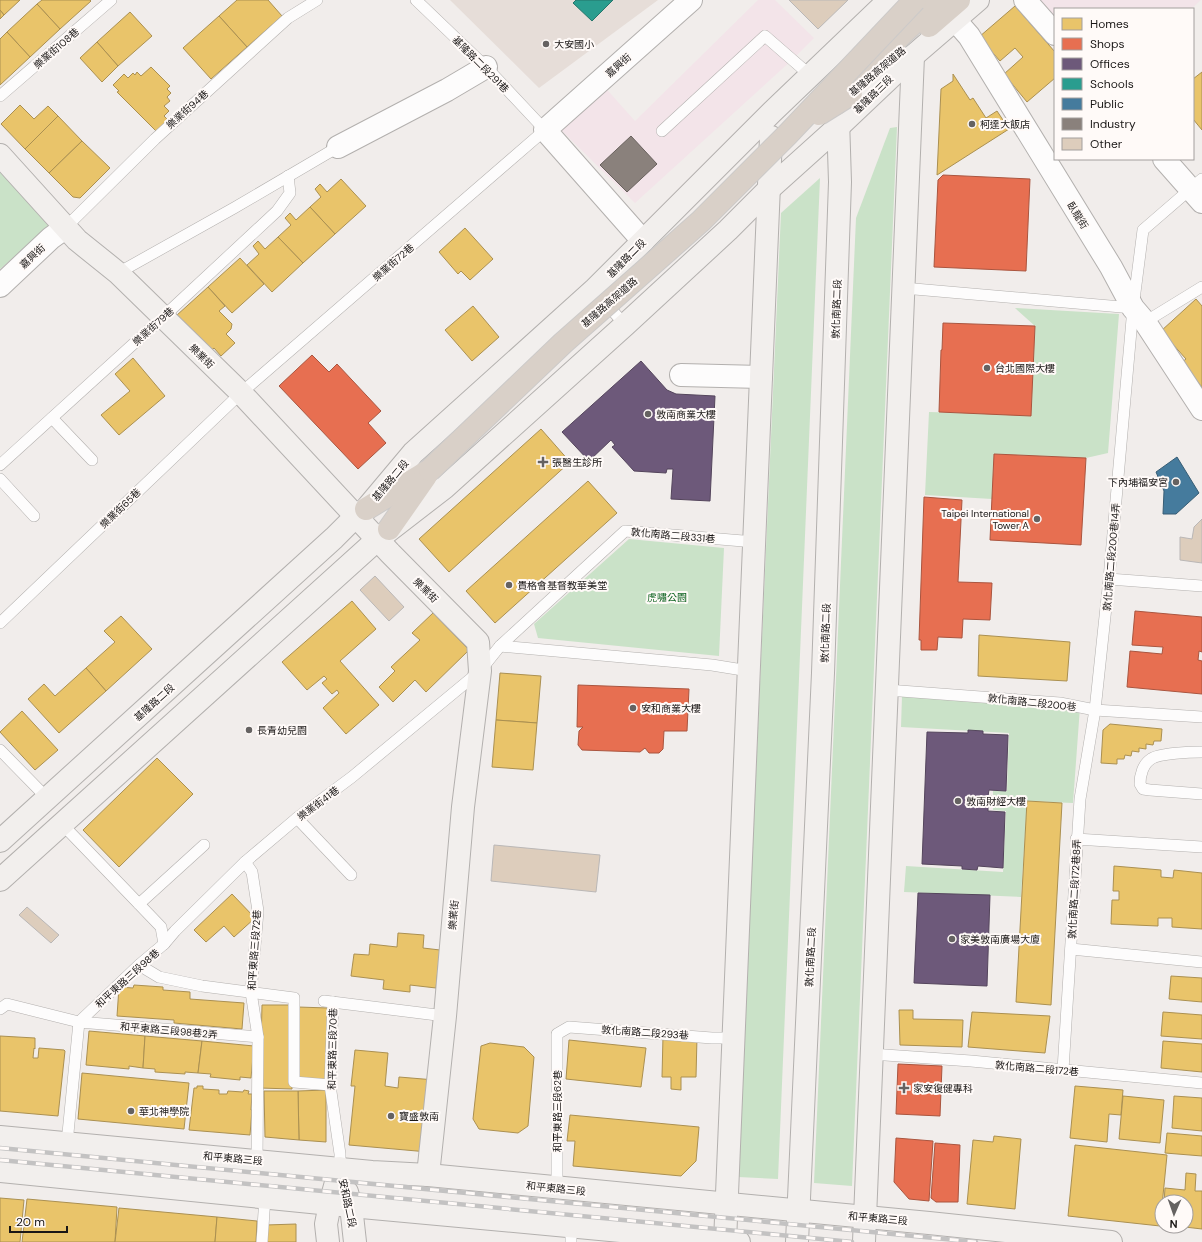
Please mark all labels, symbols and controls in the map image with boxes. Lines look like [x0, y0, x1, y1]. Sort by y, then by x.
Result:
legend [1054, 8, 1194, 160]
text: Homes [1090, 16, 1129, 32]
street label: 樂業街108巷 [31, 25, 82, 72]
street label: 基隆路二段291巷 [450, 33, 512, 95]
text: Shops [1090, 36, 1125, 52]
place label: 大安國小 [554, 38, 594, 51]
marker: 大安國小 [541, 39, 551, 49]
street label: 基隆路高架道路 [846, 44, 908, 99]
street label: 嘉興街 [603, 51, 634, 80]
text: Offices [1090, 56, 1130, 72]
street label: 基隆路三段 [851, 72, 896, 116]
text: Schools [1090, 76, 1134, 92]
street label: 樂業街94巷 [164, 87, 211, 132]
text: Public [1090, 96, 1124, 112]
text: Industry [1090, 116, 1136, 132]
place label: 柯達大飯店 [980, 118, 1030, 131]
marker: 柯達大飯店 [967, 119, 977, 129]
text: Other [1090, 136, 1123, 152]
street label: 臥龍街 [1064, 199, 1091, 231]
street label: 基隆路二段 [604, 236, 649, 281]
street label: 嘉興街 [17, 241, 48, 271]
street label: 樂業街72巷 [370, 241, 417, 284]
street label: 基隆路高架道路 [579, 275, 640, 330]
street label: 敦化南路二段 [829, 279, 844, 339]
street label: 樂業街79巷 [130, 304, 177, 348]
street label: 樂業街 [186, 341, 217, 371]
place label: 台北國際大樓 [995, 362, 1055, 375]
marker: 台北國際大樓 [982, 363, 992, 373]
place label: 敦南商業大樓 [656, 408, 716, 421]
marker: 敦南商業大樓 [643, 409, 653, 419]
marker: 張醫生診所 [537, 456, 549, 468]
place label: 張醫生診所 [552, 456, 602, 469]
street label: 基隆路二段 [369, 457, 411, 504]
place label: 下內埔福安宮 [1108, 476, 1168, 489]
marker: 下內埔福安宮 [1171, 477, 1181, 487]
street label: 樂業街65巷 [97, 486, 144, 531]
street label: 敦化南路二段200巷14弄 [1100, 502, 1123, 612]
place label: Taipei International Tower A [941, 507, 1029, 532]
marker: Taipei International Tower A [1032, 514, 1042, 524]
street label: 敦化南路二段331巷 [630, 525, 716, 546]
street label: 樂業街 [410, 575, 441, 606]
place label: 貴格會基督教華美堂 [517, 579, 607, 592]
marker: 貴格會基督教華美堂 [504, 580, 514, 590]
park label: 虎嘯公園 [647, 591, 687, 604]
street label: 敦化南路二段 [818, 603, 833, 663]
street label: 基隆路二段 [131, 681, 177, 724]
street label: 敦化南路二段200巷 [987, 691, 1077, 714]
place label: 安和商業大樓 [641, 702, 701, 715]
marker: 安和商業大樓 [628, 703, 638, 713]
place label: 長青幼兒園 [257, 724, 307, 737]
marker: 長青幼兒園 [244, 725, 254, 735]
street label: 樂業街41巷 [295, 783, 342, 823]
place label: 敦南財經大樓 [966, 795, 1026, 808]
marker: 敦南財經大樓 [953, 796, 963, 806]
street label: 敦化南路二段172巷8弄 [1065, 839, 1084, 939]
street label: 樂業街 [446, 900, 461, 931]
street label: 和平東路三段72巷 [245, 909, 264, 991]
street label: 敦化南路二段 [802, 927, 819, 987]
place label: 家美敦南廣場大廈 [960, 933, 1040, 946]
marker: 家美敦南廣場大廈 [947, 934, 957, 944]
street label: 和平東路三段98巷 [92, 946, 162, 1011]
street label: 和平東路三段70巷 [325, 1008, 340, 1090]
street label: 和平東路三段98巷2弄 [120, 1020, 218, 1041]
street label: 敦化南路二段293巷 [601, 1023, 689, 1042]
street label: 敦化南路二段172巷 [995, 1058, 1079, 1079]
street label: 和平東路三段62巷 [551, 1070, 564, 1152]
marker: 家安復健專科 [898, 1082, 910, 1094]
place label: 家安復健專科 [913, 1082, 973, 1095]
place label: 華北神學院 [139, 1105, 189, 1118]
marker: 華北神學院 [126, 1106, 136, 1116]
place label: 寶盛敦南 [399, 1110, 439, 1123]
marker: 寶盛敦南 [386, 1111, 396, 1121]
street label: 和平東路三段 [203, 1149, 263, 1168]
street label: 安和路二段 [336, 1177, 359, 1229]
street label: 和平東路三段 [525, 1179, 586, 1198]
north arrow [1154, 1194, 1194, 1234]
scale bar [10, 1208, 67, 1234]
street label: 和平東路三段 [848, 1209, 908, 1228]
text: 20 m [16, 1214, 45, 1230]
text: N [1169, 1217, 1178, 1231]

